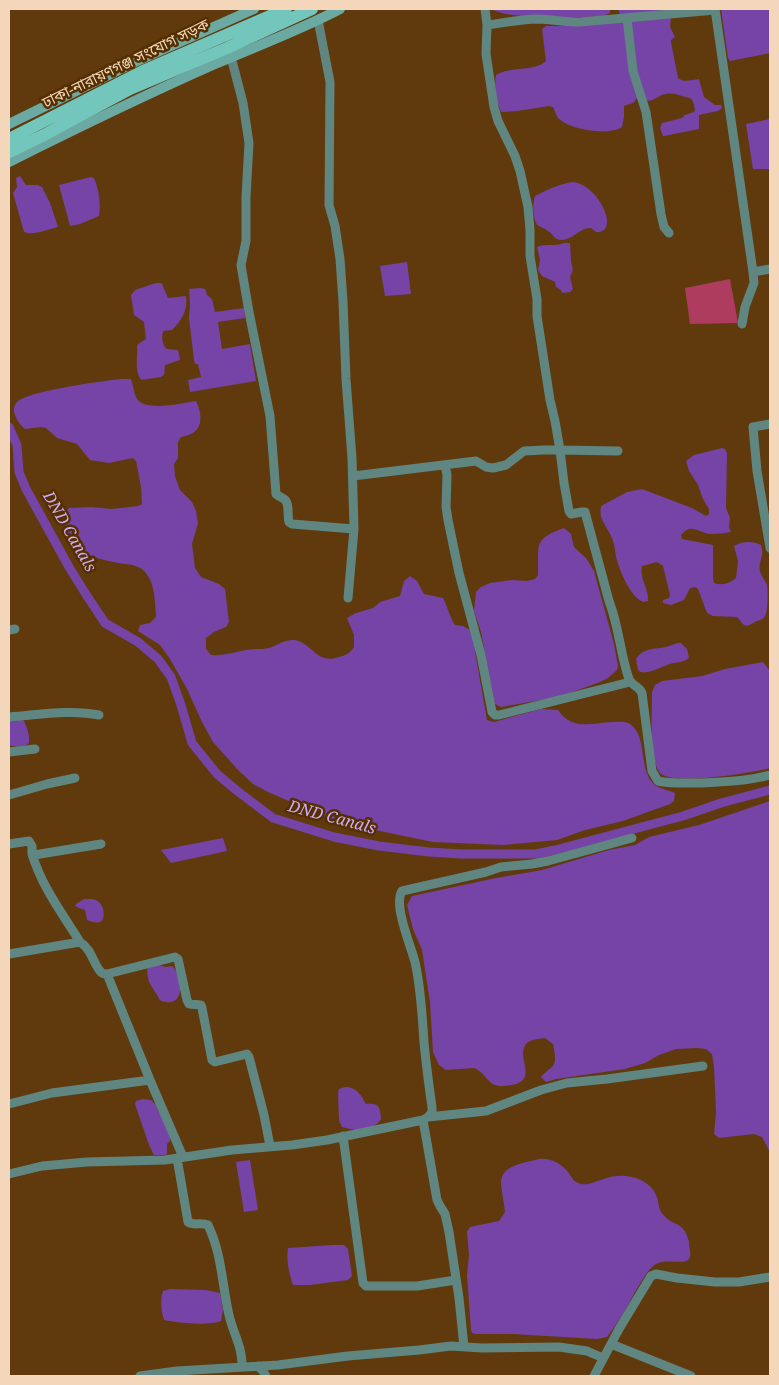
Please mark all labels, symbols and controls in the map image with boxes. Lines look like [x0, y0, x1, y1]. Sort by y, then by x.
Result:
street label: ঢাকা-নারায়ণগঞ্জ সংযোগ সড়ক [40, 16, 212, 112]
water label: DND Canals [38, 488, 100, 576]
water label: DND Canals [286, 797, 378, 839]

